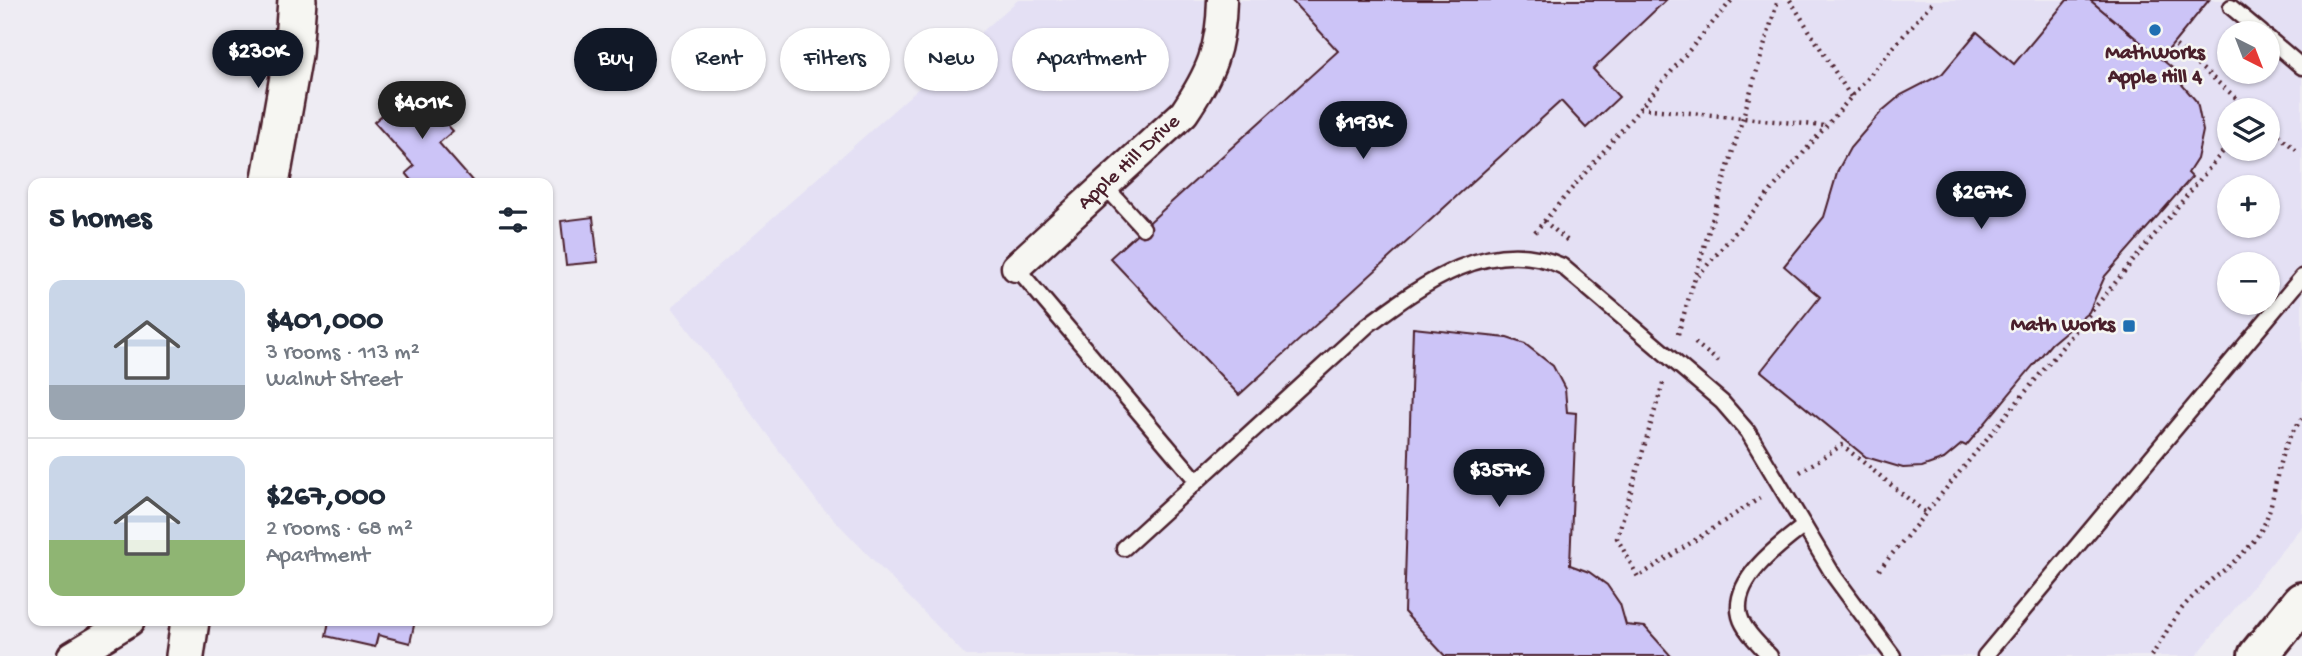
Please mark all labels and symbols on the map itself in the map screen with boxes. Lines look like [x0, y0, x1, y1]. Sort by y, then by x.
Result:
north arrow [2217, 21, 2280, 84]
marker: MathWorks Apple Hill 4 [2147, 22, 2163, 38]
pin: $230K [209, 31, 307, 90]
place label: MathWorks Apple Hill 4 [2105, 42, 2206, 91]
pin: $401K [373, 82, 471, 141]
pin: $193K [1314, 102, 1412, 161]
street label: Apple Hill Drive [1073, 109, 1187, 216]
pin: $267K [1932, 172, 2030, 231]
place label: Math Works [2011, 314, 2116, 339]
marker: Math Works [2121, 318, 2137, 334]
pin: $357K [1450, 449, 1548, 509]

